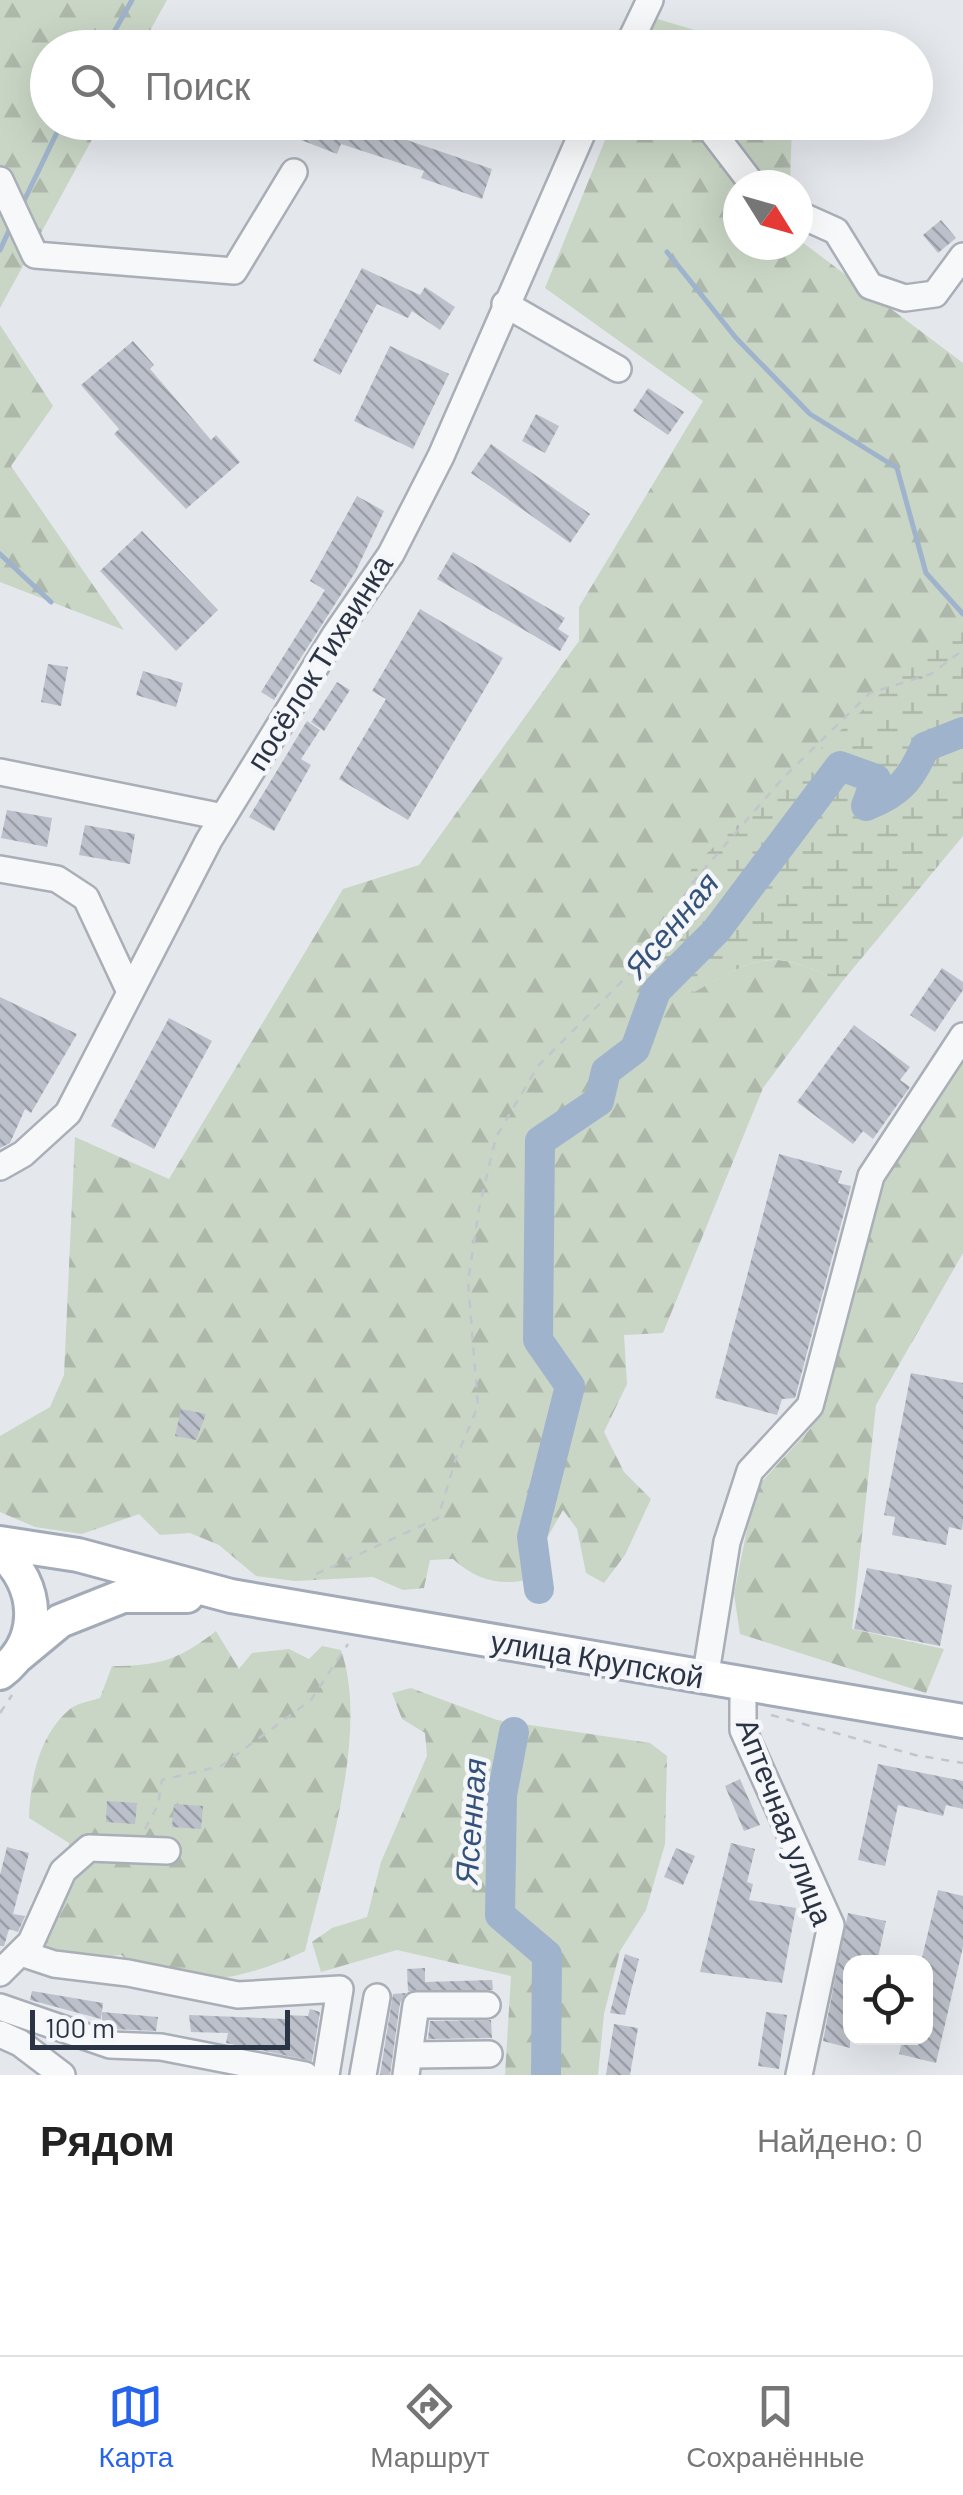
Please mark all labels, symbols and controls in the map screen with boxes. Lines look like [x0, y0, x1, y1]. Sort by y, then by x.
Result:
search box [30, 30, 933, 140]
icon: search [65, 58, 120, 113]
text: Поиск [145, 62, 250, 108]
north arrow [723, 170, 813, 260]
street label: посёлок Тихвинка [238, 548, 399, 776]
water label: Ясенная [614, 863, 725, 986]
street label: улица Крупской [488, 1622, 707, 1694]
street label: Аптечная улица [730, 1713, 842, 1930]
water label: Ясенная [446, 1757, 492, 1887]
map controls [843, 1955, 933, 2045]
button: locate [843, 1955, 933, 2045]
scale bar [30, 2005, 290, 2050]
text: 100 m [45, 2010, 115, 2044]
text: Рядом [40, 2114, 175, 2164]
text: Найдено: 0 [757, 2120, 923, 2158]
tab: Карта [98, 2379, 173, 2474]
tab: Маршрут [370, 2379, 489, 2474]
tab: Сохранённые [686, 2379, 865, 2474]

